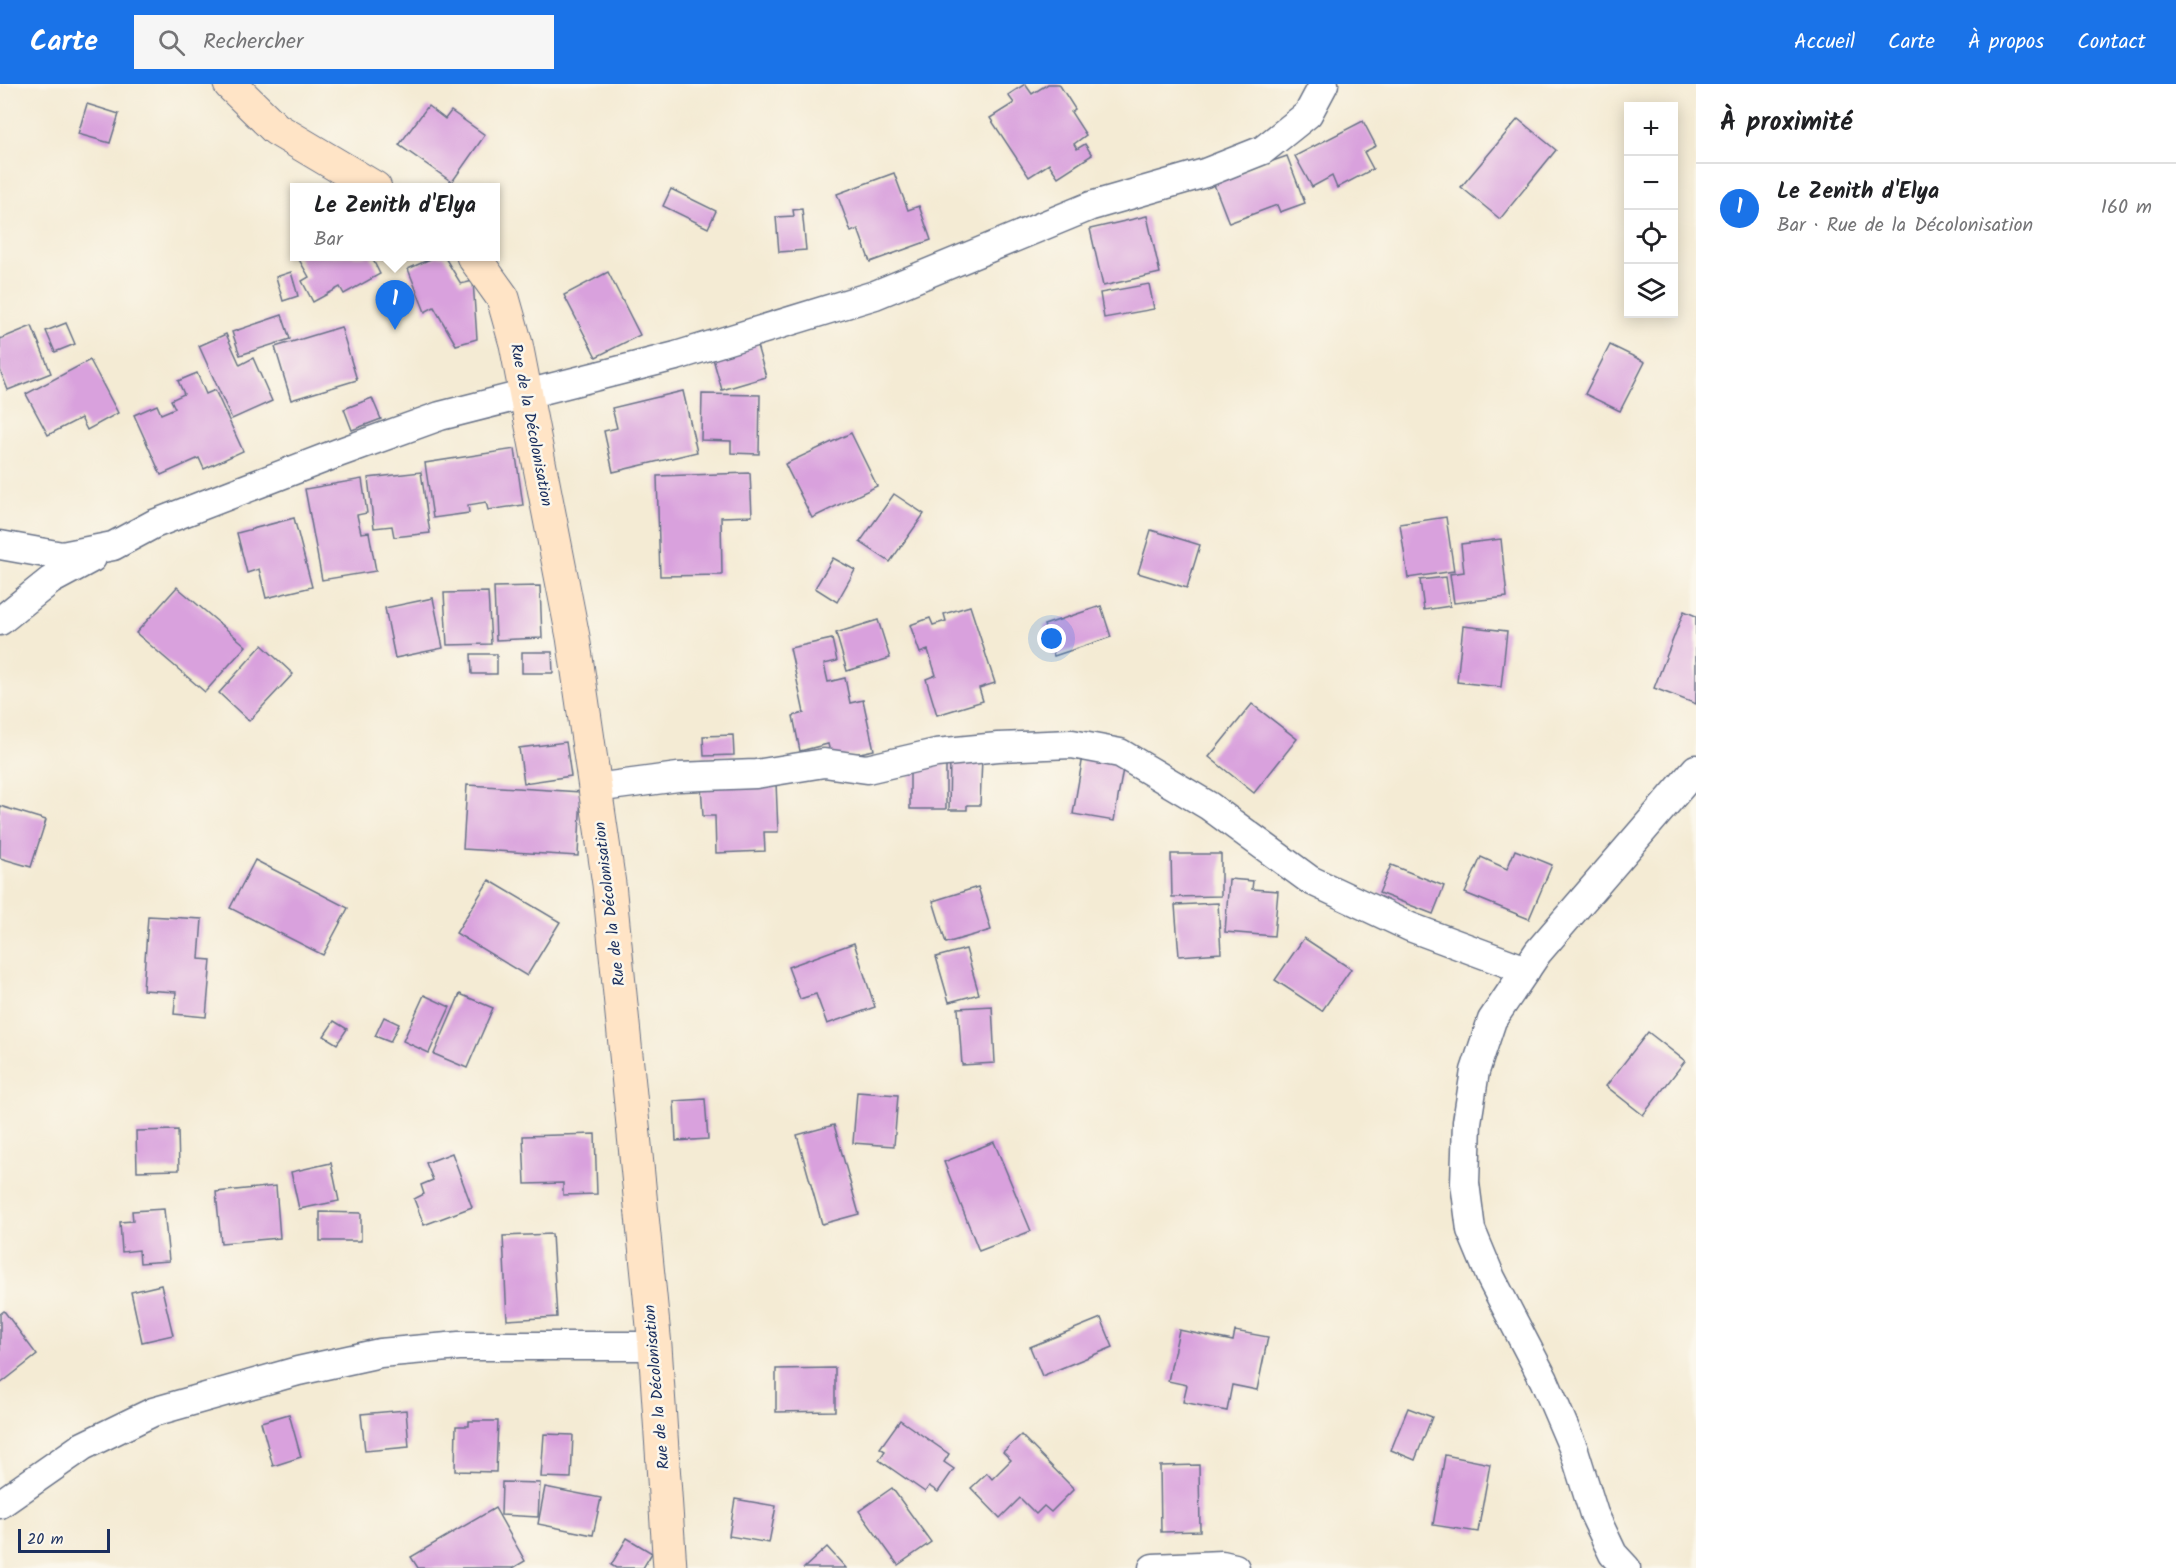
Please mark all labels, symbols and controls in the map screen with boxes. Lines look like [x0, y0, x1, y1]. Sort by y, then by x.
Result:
search box [134, 15, 554, 69]
text: Carte [30, 20, 98, 65]
text: Rechercher [203, 25, 303, 60]
icon: search [155, 26, 188, 59]
text: Accueil [1794, 26, 1855, 59]
text: Carte [1888, 26, 1935, 59]
text: À propos [1968, 26, 2044, 59]
text: Contact [2077, 26, 2146, 59]
map controls [1624, 102, 1678, 318]
button: + [1624, 102, 1678, 156]
text: À proximité [1720, 102, 1852, 144]
button: − [1624, 156, 1678, 210]
text: Le Zenith d'Elya [1777, 175, 1939, 210]
popup [290, 183, 500, 261]
text: Le Zenith d'Elya [314, 189, 476, 224]
text: 1 [1736, 192, 1743, 224]
text: 160 m [2101, 192, 2152, 224]
button: locate [1624, 210, 1678, 264]
text: Bar · Rue de la Décolonisation [1777, 210, 2033, 242]
text: Bar [314, 224, 343, 256]
button: layers [1624, 264, 1678, 318]
pin: 1 [376, 280, 414, 330]
street label: Rue de la Décolonisation [503, 341, 559, 509]
your location [1037, 624, 1066, 653]
street label: Rue de la Décolonisation [588, 820, 632, 988]
street label: Rue de la Décolonisation [637, 1304, 677, 1470]
scale bar [18, 1526, 110, 1554]
text: 20 m [27, 1527, 63, 1552]

